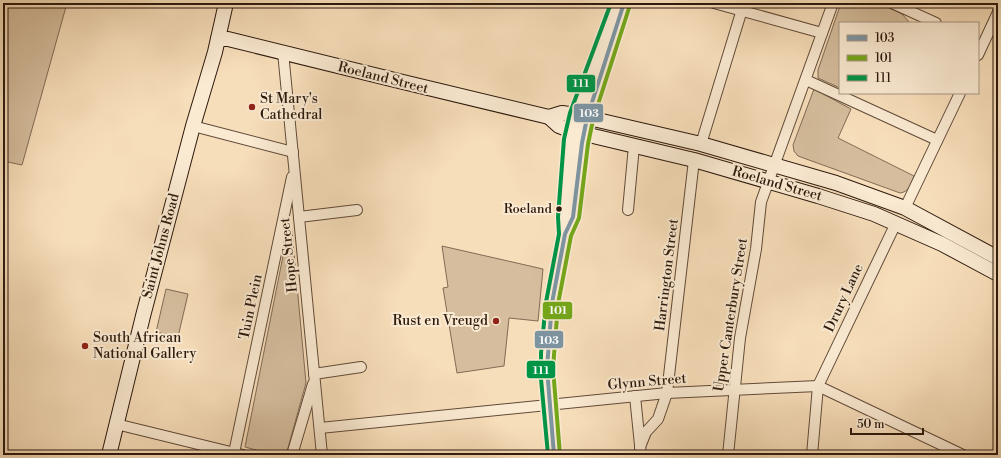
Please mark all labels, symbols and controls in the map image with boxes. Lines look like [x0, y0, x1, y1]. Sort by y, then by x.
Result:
legend [839, 22, 979, 94]
text: 103 [875, 31, 895, 46]
text: 101 [875, 51, 893, 66]
street label: Roeland Street [336, 58, 430, 98]
text: 111 [875, 71, 892, 86]
line badge: 111 [566, 74, 596, 93]
text: 111 [573, 77, 590, 91]
place label: St Mary's Cathedral [260, 90, 322, 124]
marker: St Mary's Cathedral [247, 102, 257, 112]
line badge: 103 [573, 103, 604, 123]
text: 103 [579, 107, 599, 121]
street label: Roeland Street [730, 163, 824, 205]
street label: Saint Johns Road [138, 191, 184, 300]
place label: Roeland [504, 201, 553, 217]
marker: Roeland [554, 204, 564, 214]
street label: Hope Street [276, 217, 302, 293]
street label: Harrington Street [651, 218, 683, 332]
street label: Upper Canterbury Street [710, 237, 752, 393]
street label: Drury Lane [820, 261, 868, 335]
street label: Tuin Plein [235, 272, 267, 341]
line badge: 101 [542, 301, 573, 320]
text: 101 [549, 304, 568, 318]
place label: Rust en Vreugd [393, 312, 488, 330]
marker: Rust en Vreugd [491, 316, 501, 326]
place label: South African National Gallery [93, 329, 196, 363]
line badge: 103 [534, 330, 564, 349]
text: 103 [539, 334, 559, 348]
marker: South African National Gallery [80, 341, 90, 351]
line badge: 111 [526, 360, 556, 379]
text: 111 [533, 364, 550, 378]
street label: Glynn Street [607, 370, 687, 394]
scale bar [851, 410, 923, 436]
text: 50 m [857, 417, 885, 432]

